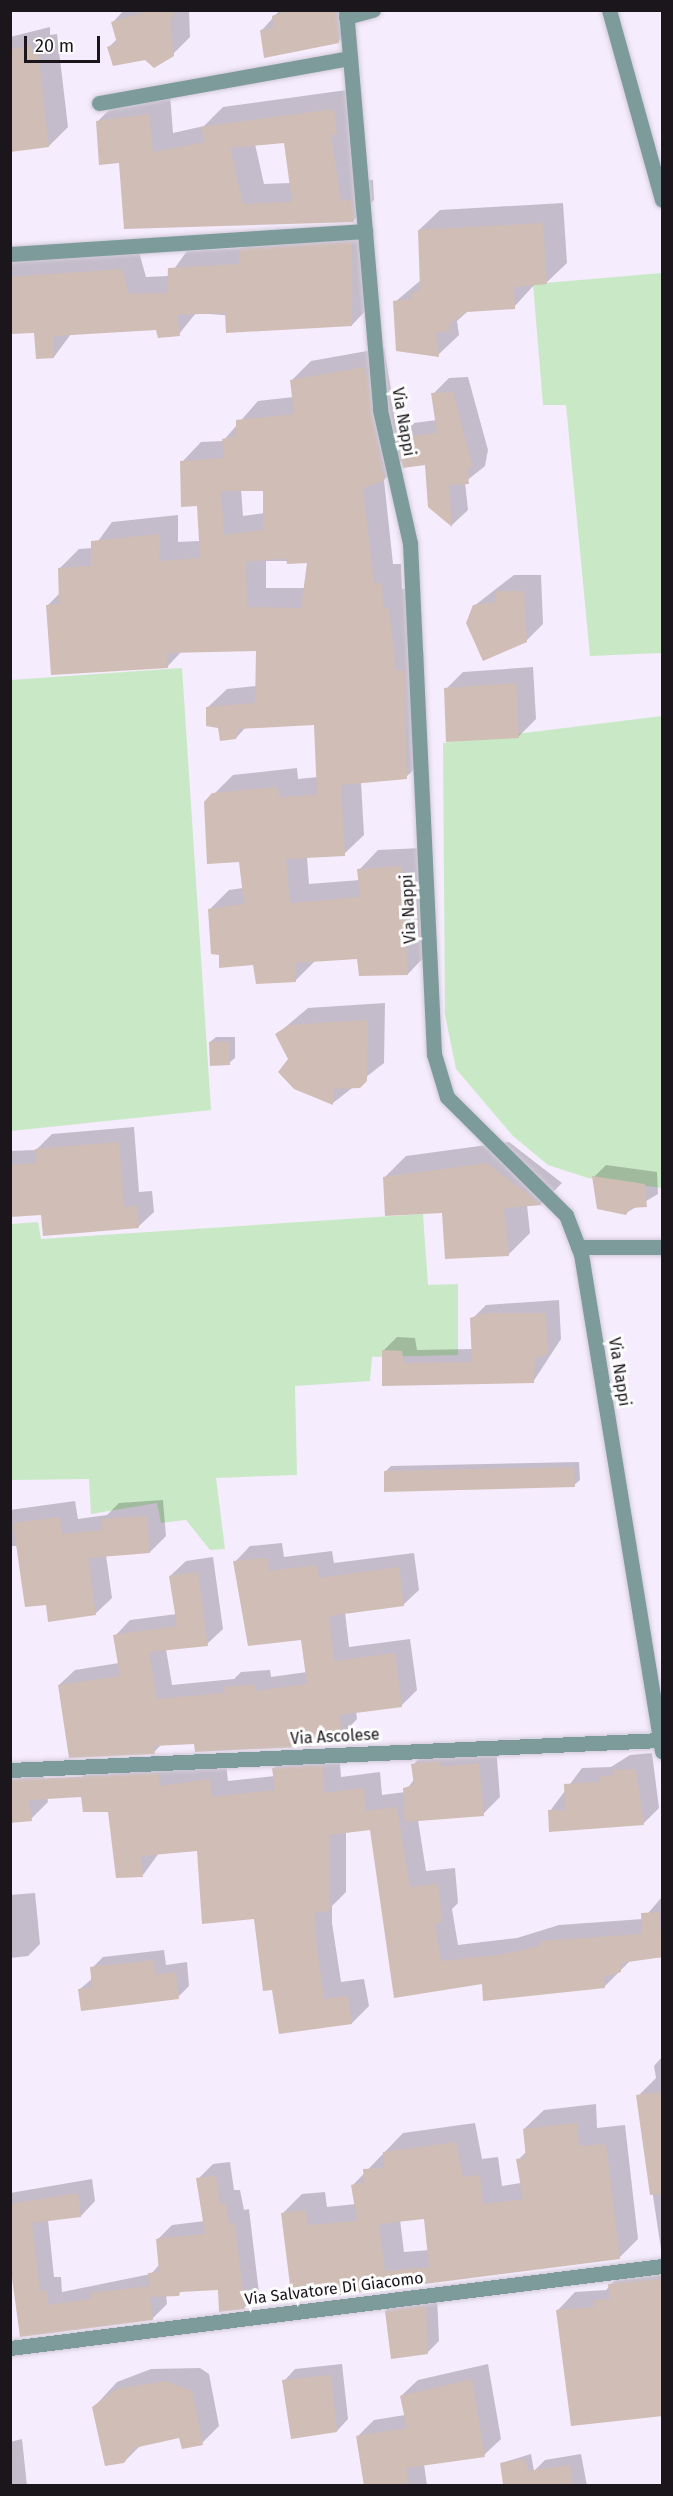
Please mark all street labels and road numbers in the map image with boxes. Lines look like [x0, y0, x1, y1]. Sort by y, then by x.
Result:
street label: Via Nappi [388, 386, 418, 458]
street label: Via Nappi [398, 874, 420, 944]
street label: Via Nappi [604, 1336, 634, 1408]
street label: Via Ascolese [290, 1725, 380, 1749]
street label: Via Salvatore Di Giacomo [243, 2268, 425, 2310]

